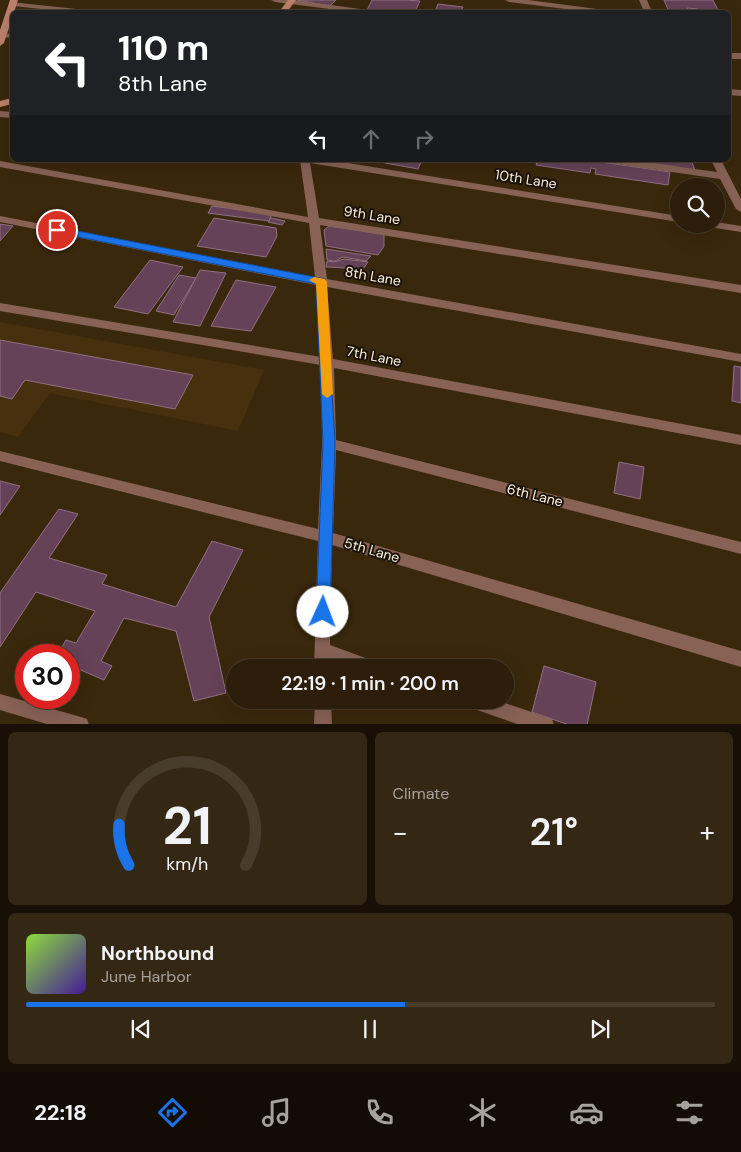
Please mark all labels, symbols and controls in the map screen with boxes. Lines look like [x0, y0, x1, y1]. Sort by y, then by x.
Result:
text: 110 m [118, 25, 209, 71]
icon: left [35, 30, 100, 95]
text: 8th Lane [118, 69, 207, 98]
icon: left [304, 125, 332, 153]
icon: ahead [357, 125, 385, 153]
icon: right [410, 125, 438, 153]
street label: 10th Lane [494, 165, 558, 193]
map controls [670, 178, 725, 233]
button: search [670, 178, 725, 233]
street label: 9th Lane [342, 202, 402, 228]
pin [36, 209, 78, 251]
icon: arrive [43, 216, 71, 244]
street label: 8th Lane [343, 262, 403, 290]
street label: 7th Lane [345, 342, 403, 370]
street label: 6th Lane [505, 479, 565, 511]
street label: 5th Lane [342, 534, 402, 566]
position arrow [296, 585, 348, 637]
speed limit sign: 30 [15, 644, 80, 709]
text: 22:19 · 1 min · 200 m [281, 671, 459, 696]
text: Climate [393, 783, 449, 804]
text: 21 [163, 792, 212, 860]
text: 21° [529, 807, 578, 857]
text: − [393, 814, 408, 851]
text: + [700, 814, 715, 851]
text: km/h [166, 852, 208, 876]
text: Northbound [101, 941, 214, 966]
text: June Harbor [101, 966, 192, 987]
icon: previous [127, 1015, 155, 1043]
icon: pause [356, 1015, 384, 1043]
icon: next [586, 1015, 614, 1043]
icon: directions [155, 1095, 190, 1130]
icon: music [259, 1095, 294, 1130]
icon: phone [362, 1095, 397, 1130]
icon: climate [465, 1095, 500, 1130]
icon: car [569, 1095, 604, 1130]
icon: filters [672, 1095, 707, 1130]
text: 22:18 [34, 1098, 87, 1127]

